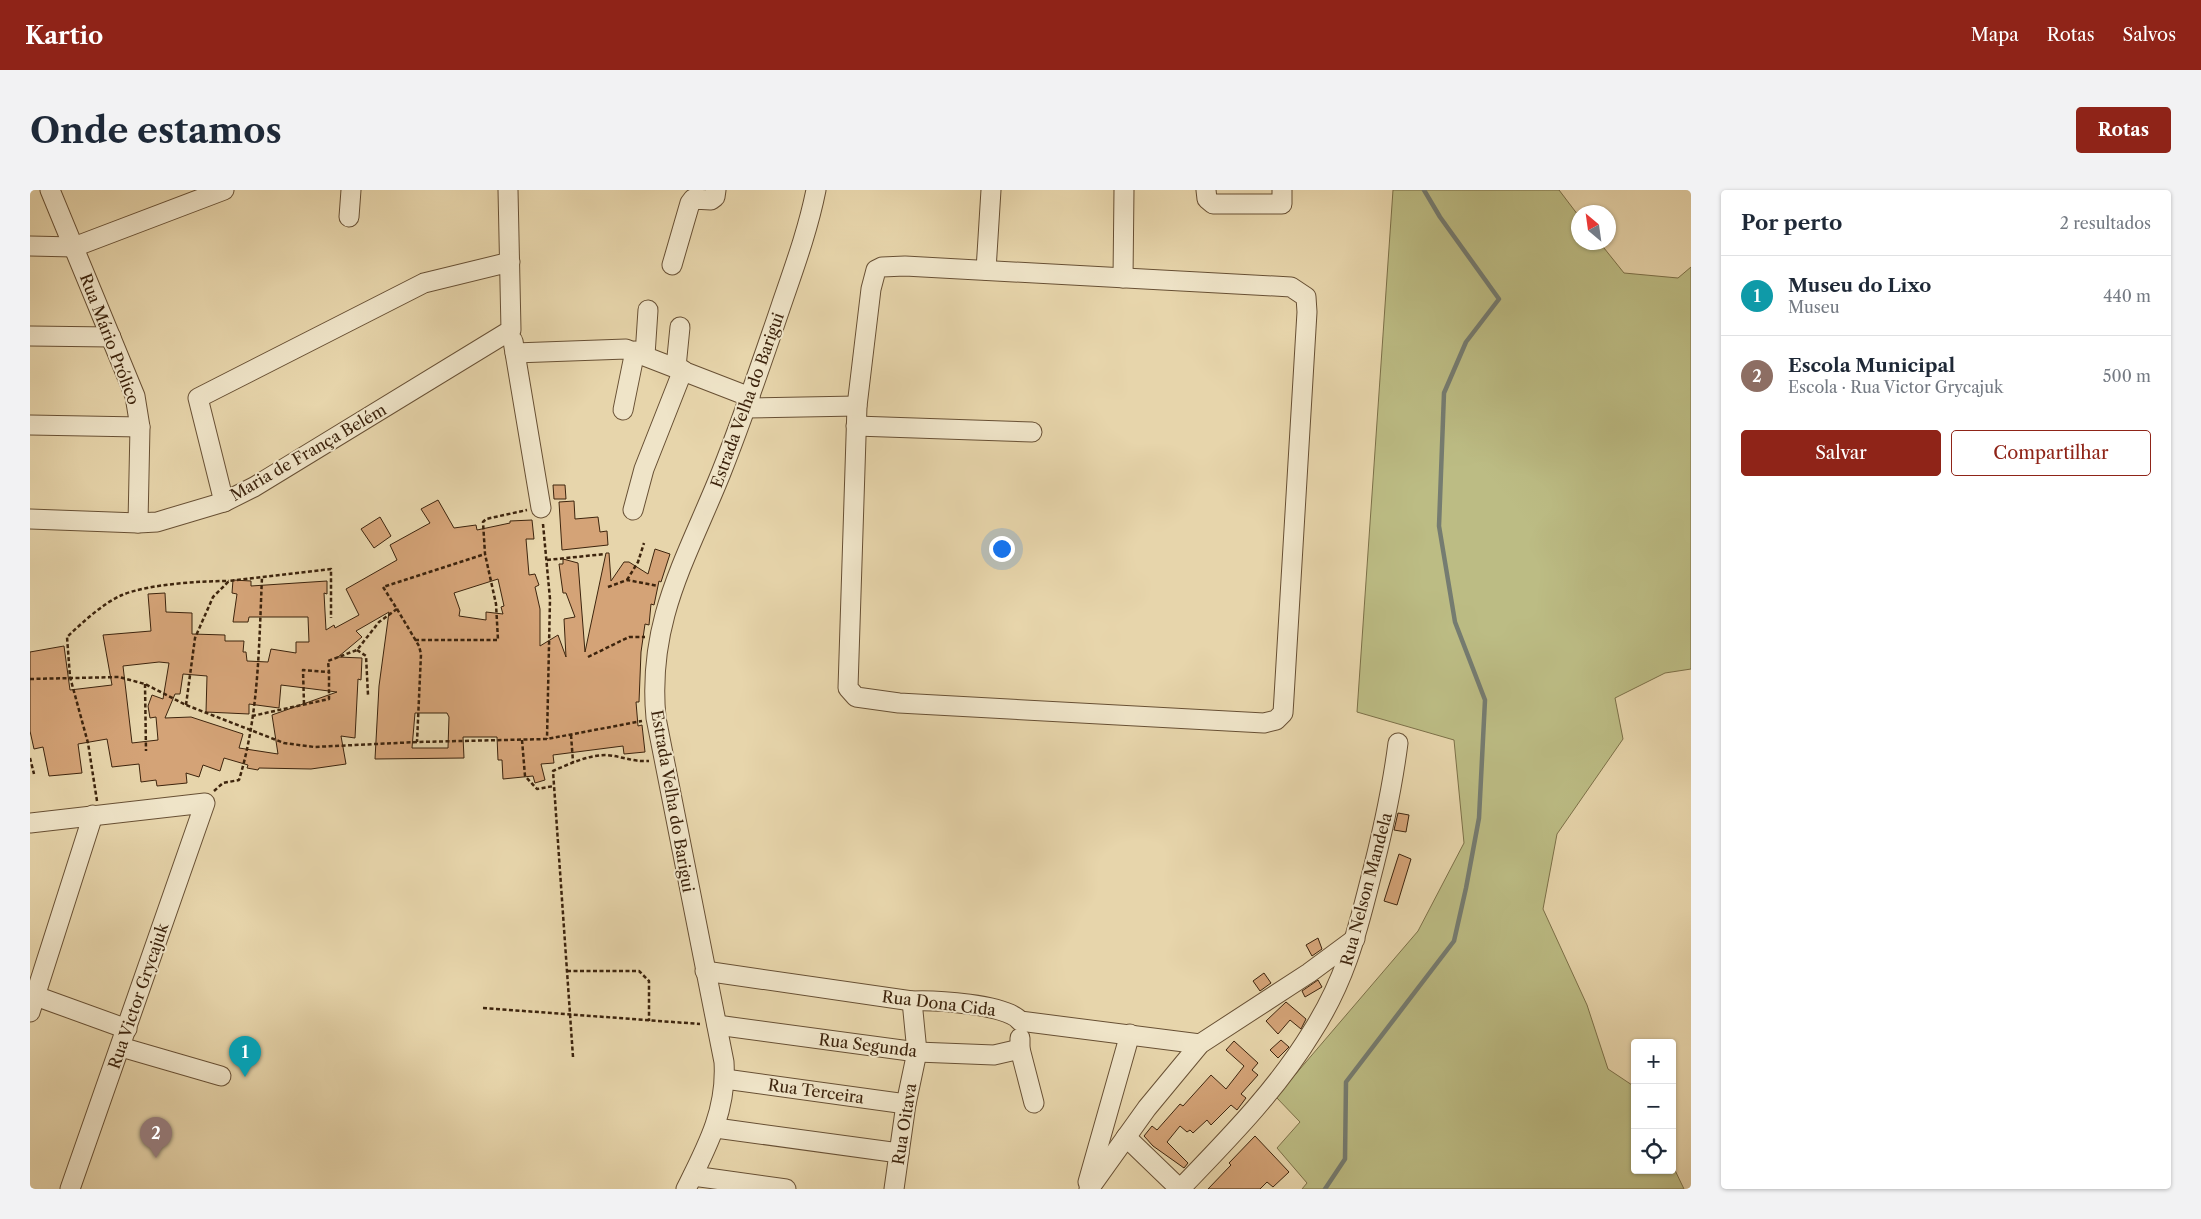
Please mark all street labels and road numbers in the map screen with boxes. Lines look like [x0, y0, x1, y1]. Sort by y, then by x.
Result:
street label: Rua Mário Prólico [76, 271, 144, 408]
street label: Estrada Velha do Barigui [706, 310, 788, 490]
street label: Maria de França Belém [226, 399, 390, 505]
street label: Estrada Velha do Barigui [647, 708, 699, 894]
street label: Rua Nelson Mandela [1336, 810, 1396, 968]
street label: Rua Victor Grycajuk [104, 920, 173, 1072]
street label: Rua Dona Cida [881, 986, 998, 1020]
street label: Rua Segunda [818, 1029, 919, 1061]
street label: Rua Terceira [767, 1074, 866, 1108]
street label: Rua Oitava [888, 1081, 920, 1166]

